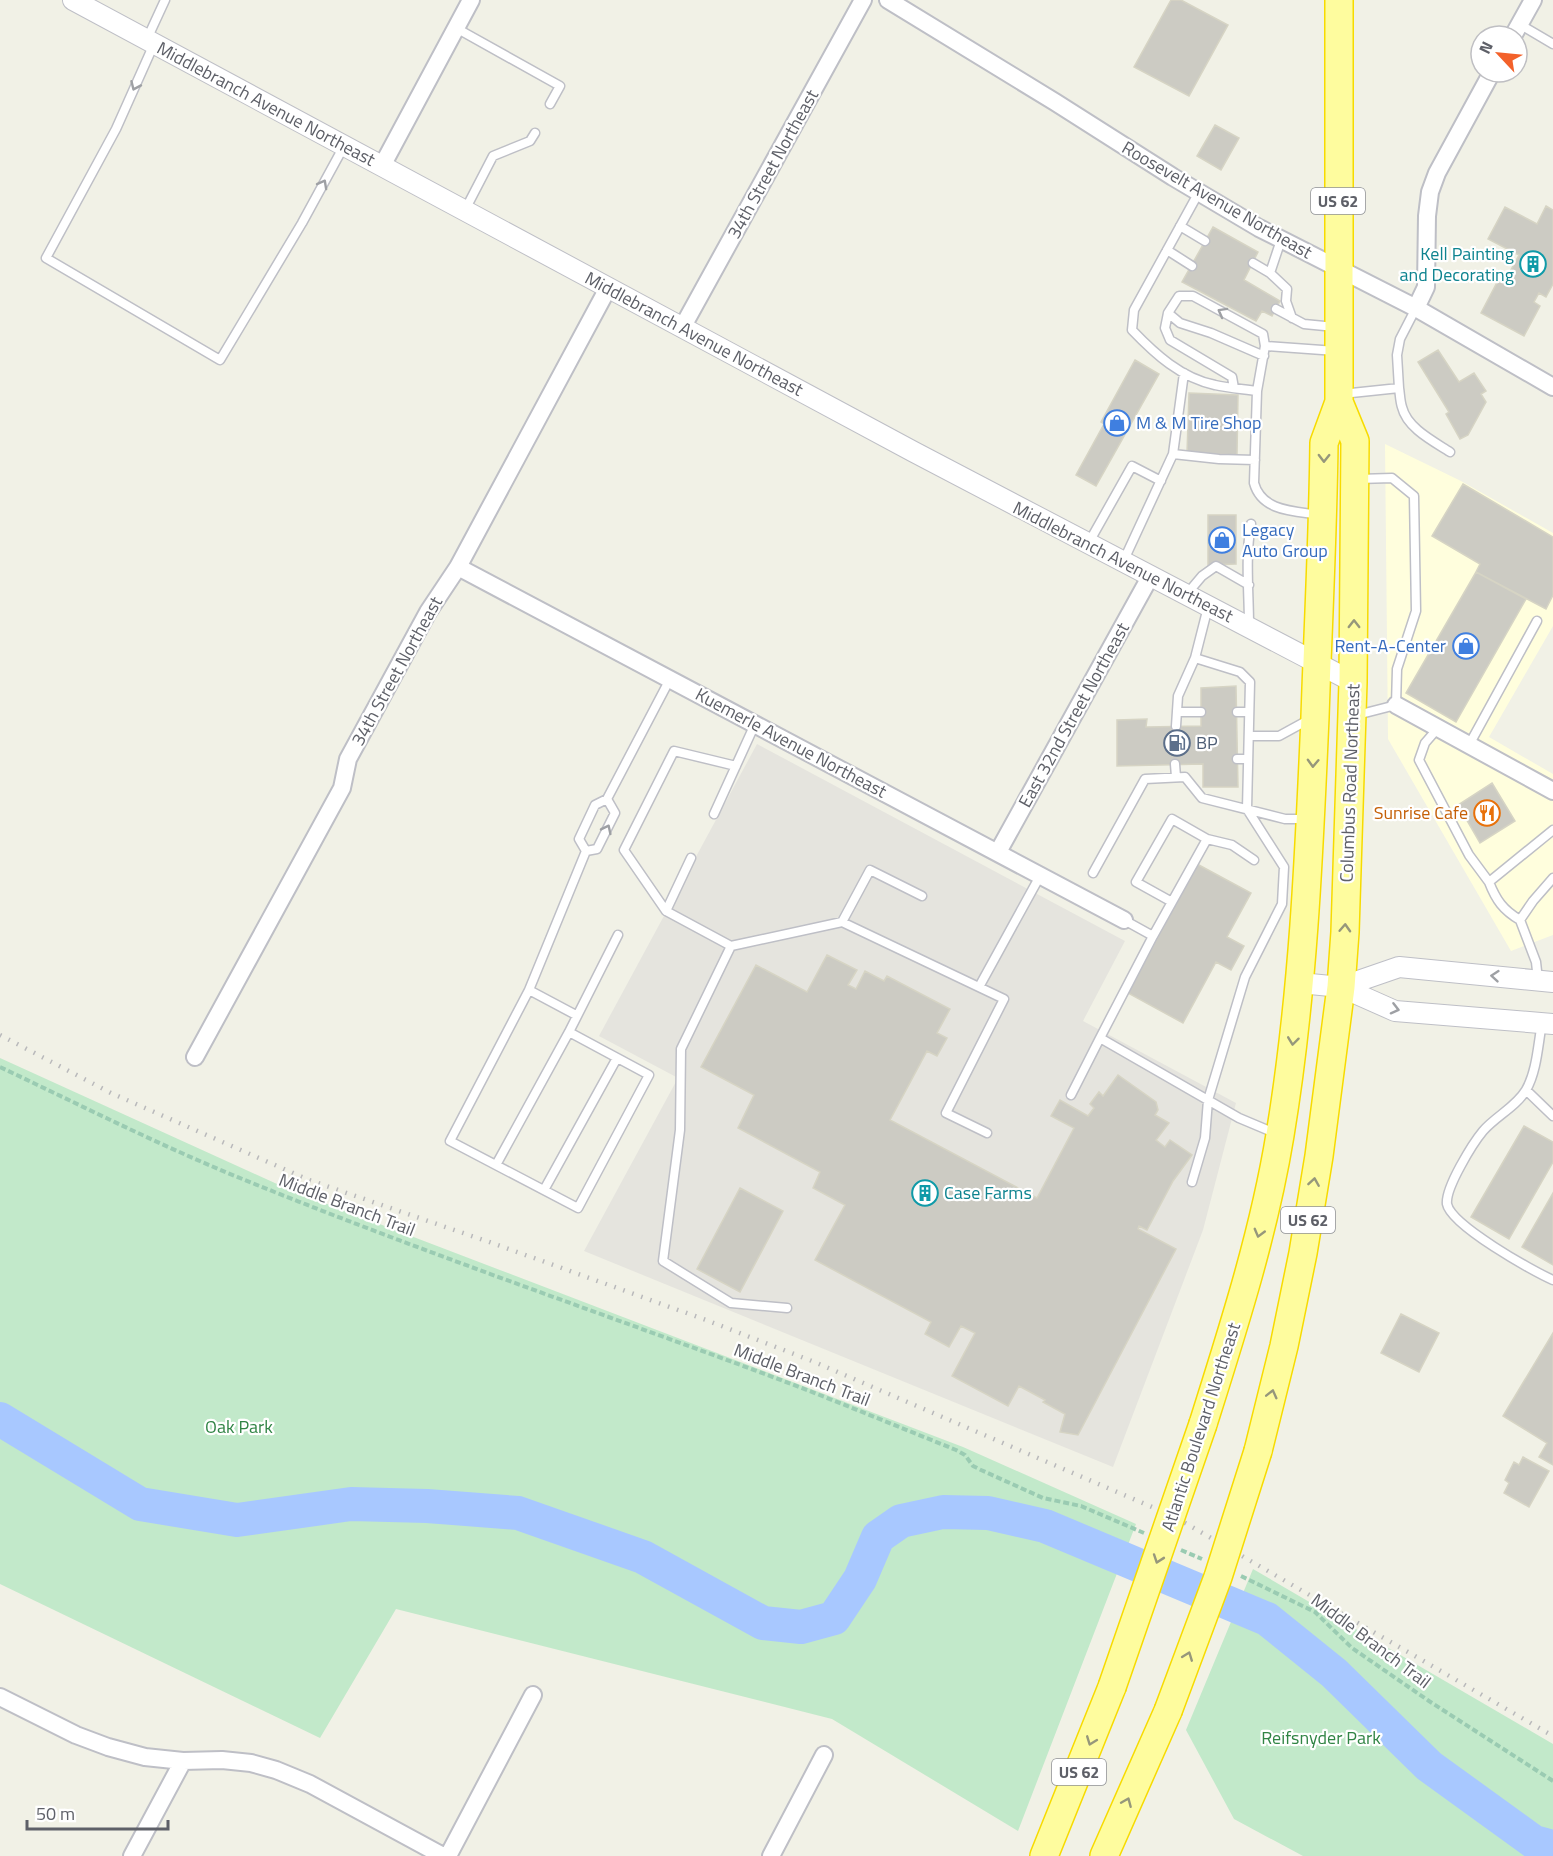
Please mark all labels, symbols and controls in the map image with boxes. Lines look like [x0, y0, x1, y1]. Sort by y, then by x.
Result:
north arrow [1469, 24, 1529, 84]
street label: Middlebranch Avenue Northeast [152, 34, 381, 173]
text: N [1472, 37, 1499, 58]
one-way arrow [130, 80, 142, 91]
street label: 34th Street Northeast [720, 84, 825, 243]
street label: Roosevelt Avenue Northeast [1117, 134, 1318, 266]
one-way arrow [316, 180, 327, 190]
road number: US 62 [1311, 188, 1365, 214]
place label: Kell Painting and Decorating [1399, 240, 1514, 288]
building icon: Kell Painting and Decorating [1518, 249, 1548, 279]
street label: Middlebranch Avenue Northeast [580, 264, 809, 403]
one-way arrow [1218, 308, 1228, 319]
shop icon: M & M Tire Shop [1102, 408, 1132, 438]
place label: M & M Tire Shop [1136, 409, 1261, 436]
one-way arrow [1318, 453, 1330, 462]
street label: Middlebranch Avenue Northeast [1008, 494, 1239, 629]
place label: Legacy Auto Group [1242, 516, 1328, 564]
shop icon: Legacy Auto Group [1207, 525, 1237, 555]
street label: 34th Street Northeast [344, 591, 449, 750]
street label: East 32nd Street Northeast [1011, 617, 1136, 812]
one-way arrow [1348, 619, 1360, 628]
shop icon: Rent-A-Center [1451, 631, 1481, 661]
place label: Rent-A-Center [1334, 632, 1446, 659]
street label: Kuemerle Avenue Northeast [691, 681, 892, 805]
street label: Columbus Road Northeast [1333, 683, 1366, 883]
fuel station icon: BP [1162, 728, 1192, 758]
place label: BP [1196, 729, 1218, 756]
one-way arrow [1307, 759, 1320, 768]
restaurant icon: Sunrise Cafe [1472, 798, 1502, 828]
place label: Sunrise Cafe [1374, 799, 1468, 826]
one-way arrow [600, 824, 612, 835]
one-way arrow [1339, 924, 1352, 933]
one-way arrow [1490, 970, 1499, 983]
one-way arrow [1389, 1002, 1400, 1014]
one-way arrow [1288, 1037, 1300, 1046]
street label: Middle Branch Trail [275, 1166, 419, 1243]
building icon: Case Farms [910, 1178, 940, 1208]
one-way arrow [1308, 1178, 1320, 1187]
place label: Case Farms [944, 1179, 1032, 1206]
road number: US 62 [1281, 1207, 1335, 1233]
one-way arrow [1254, 1228, 1267, 1238]
street label: Atlantic Boulevard Northeast [1154, 1318, 1247, 1535]
street label: Middle Branch Trail [730, 1336, 874, 1413]
one-way arrow [1265, 1389, 1278, 1399]
park label: Oak Park [205, 1413, 273, 1440]
one-way arrow [1152, 1553, 1165, 1564]
street label: Middle Branch Trail [1306, 1586, 1437, 1695]
one-way arrow [1181, 1651, 1193, 1662]
park label: Reifsnyder Park [1261, 1724, 1381, 1751]
one-way arrow [1085, 1735, 1098, 1746]
road number: US 62 [1052, 1759, 1106, 1785]
scale bar [27, 1793, 168, 1831]
one-way arrow [1120, 1798, 1132, 1809]
text: 50 m [36, 1800, 75, 1827]

